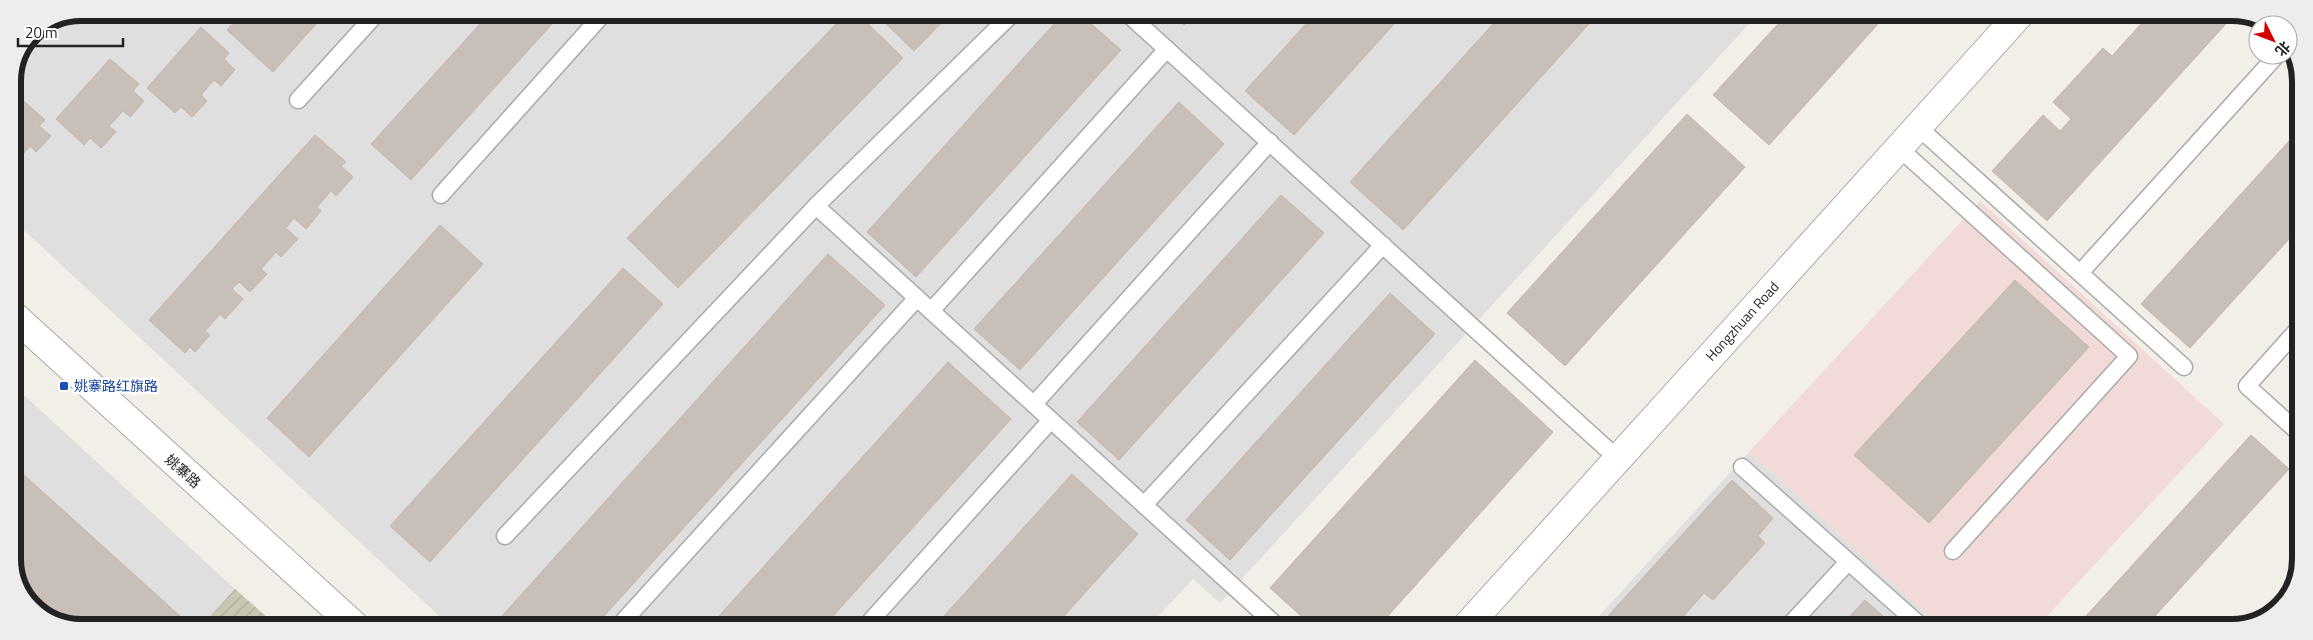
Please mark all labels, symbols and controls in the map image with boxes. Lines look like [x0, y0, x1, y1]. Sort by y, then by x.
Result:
scale bar [18, 15, 122, 47]
north arrow [2248, 15, 2298, 65]
text: 20 m [25, 21, 58, 44]
text: 北 [2271, 37, 2296, 61]
street label: Hongzhuan Road [1700, 277, 1783, 365]
place label: 姚寨路红旗路 [74, 375, 158, 396]
marker: 姚寨路红旗路 [58, 380, 70, 392]
street label: 姚寨路 [161, 449, 206, 492]

